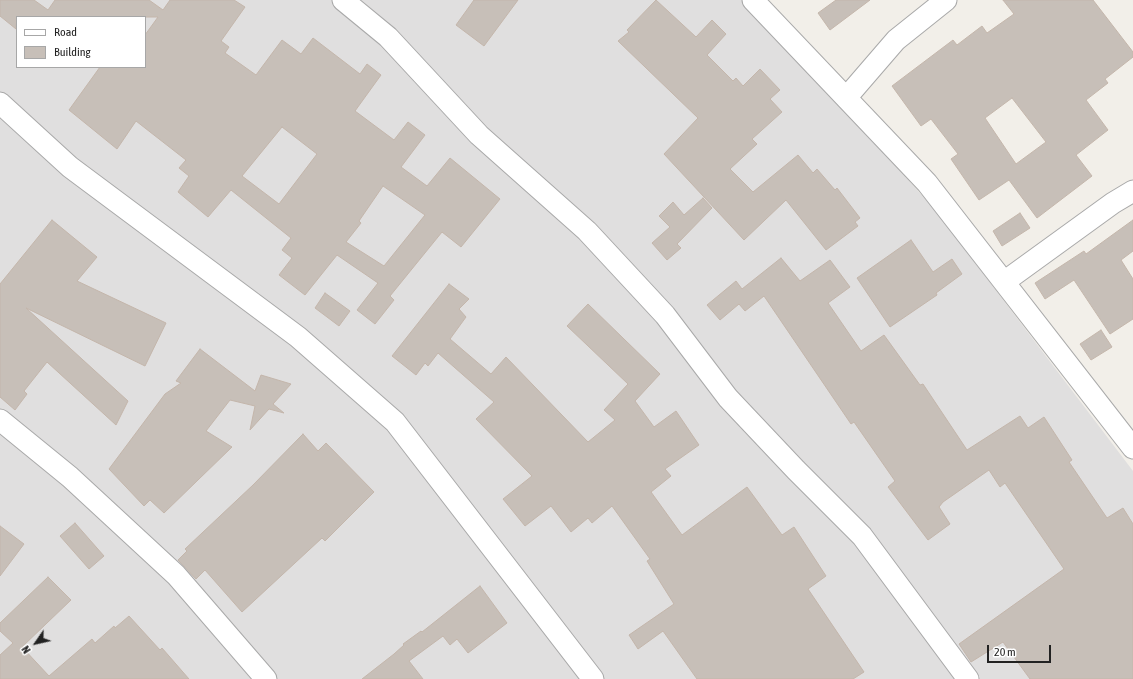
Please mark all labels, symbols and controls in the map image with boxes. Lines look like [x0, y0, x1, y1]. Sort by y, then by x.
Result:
legend [16, 16, 146, 68]
text: Road [54, 25, 77, 39]
text: Building [54, 45, 91, 59]
north arrow [16, 623, 56, 663]
scale bar [989, 637, 1053, 663]
text: N [19, 644, 33, 656]
text: 20 m [994, 645, 1016, 659]

